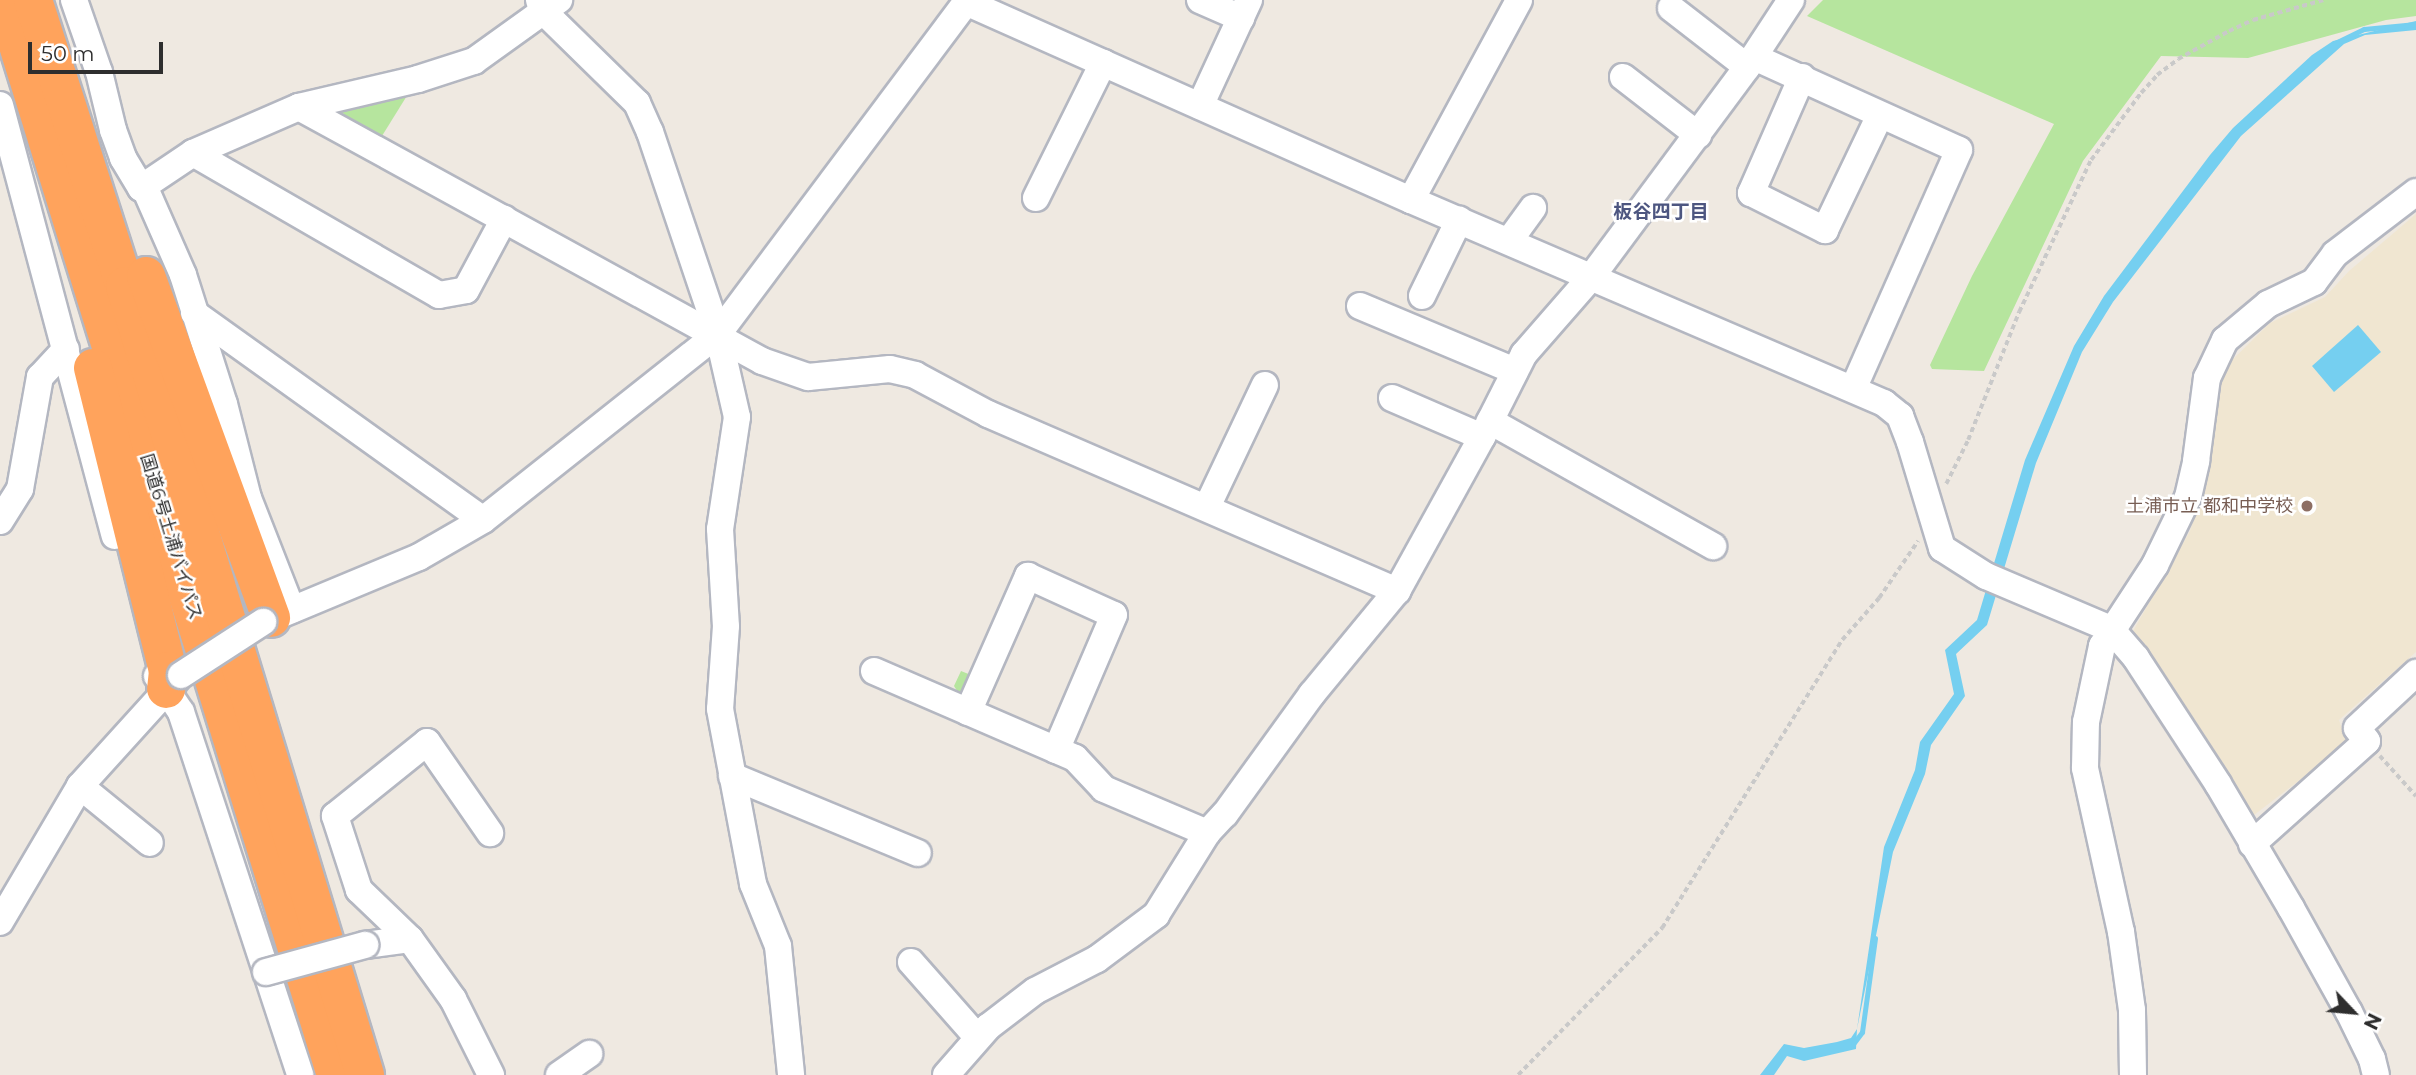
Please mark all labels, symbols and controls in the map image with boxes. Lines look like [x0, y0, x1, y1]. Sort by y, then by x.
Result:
scale bar [32, 28, 166, 72]
text: 50 m [41, 41, 95, 66]
district label: 板谷四丁目 [1614, 201, 1708, 223]
street label: 国道6号土浦バイパス [135, 451, 207, 623]
place label: 土浦市立 都和中学校 [2126, 495, 2293, 517]
marker: 土浦市立 都和中学校 [2299, 498, 2315, 514]
north arrow [2318, 977, 2388, 1047]
text: N [2359, 1009, 2386, 1033]

